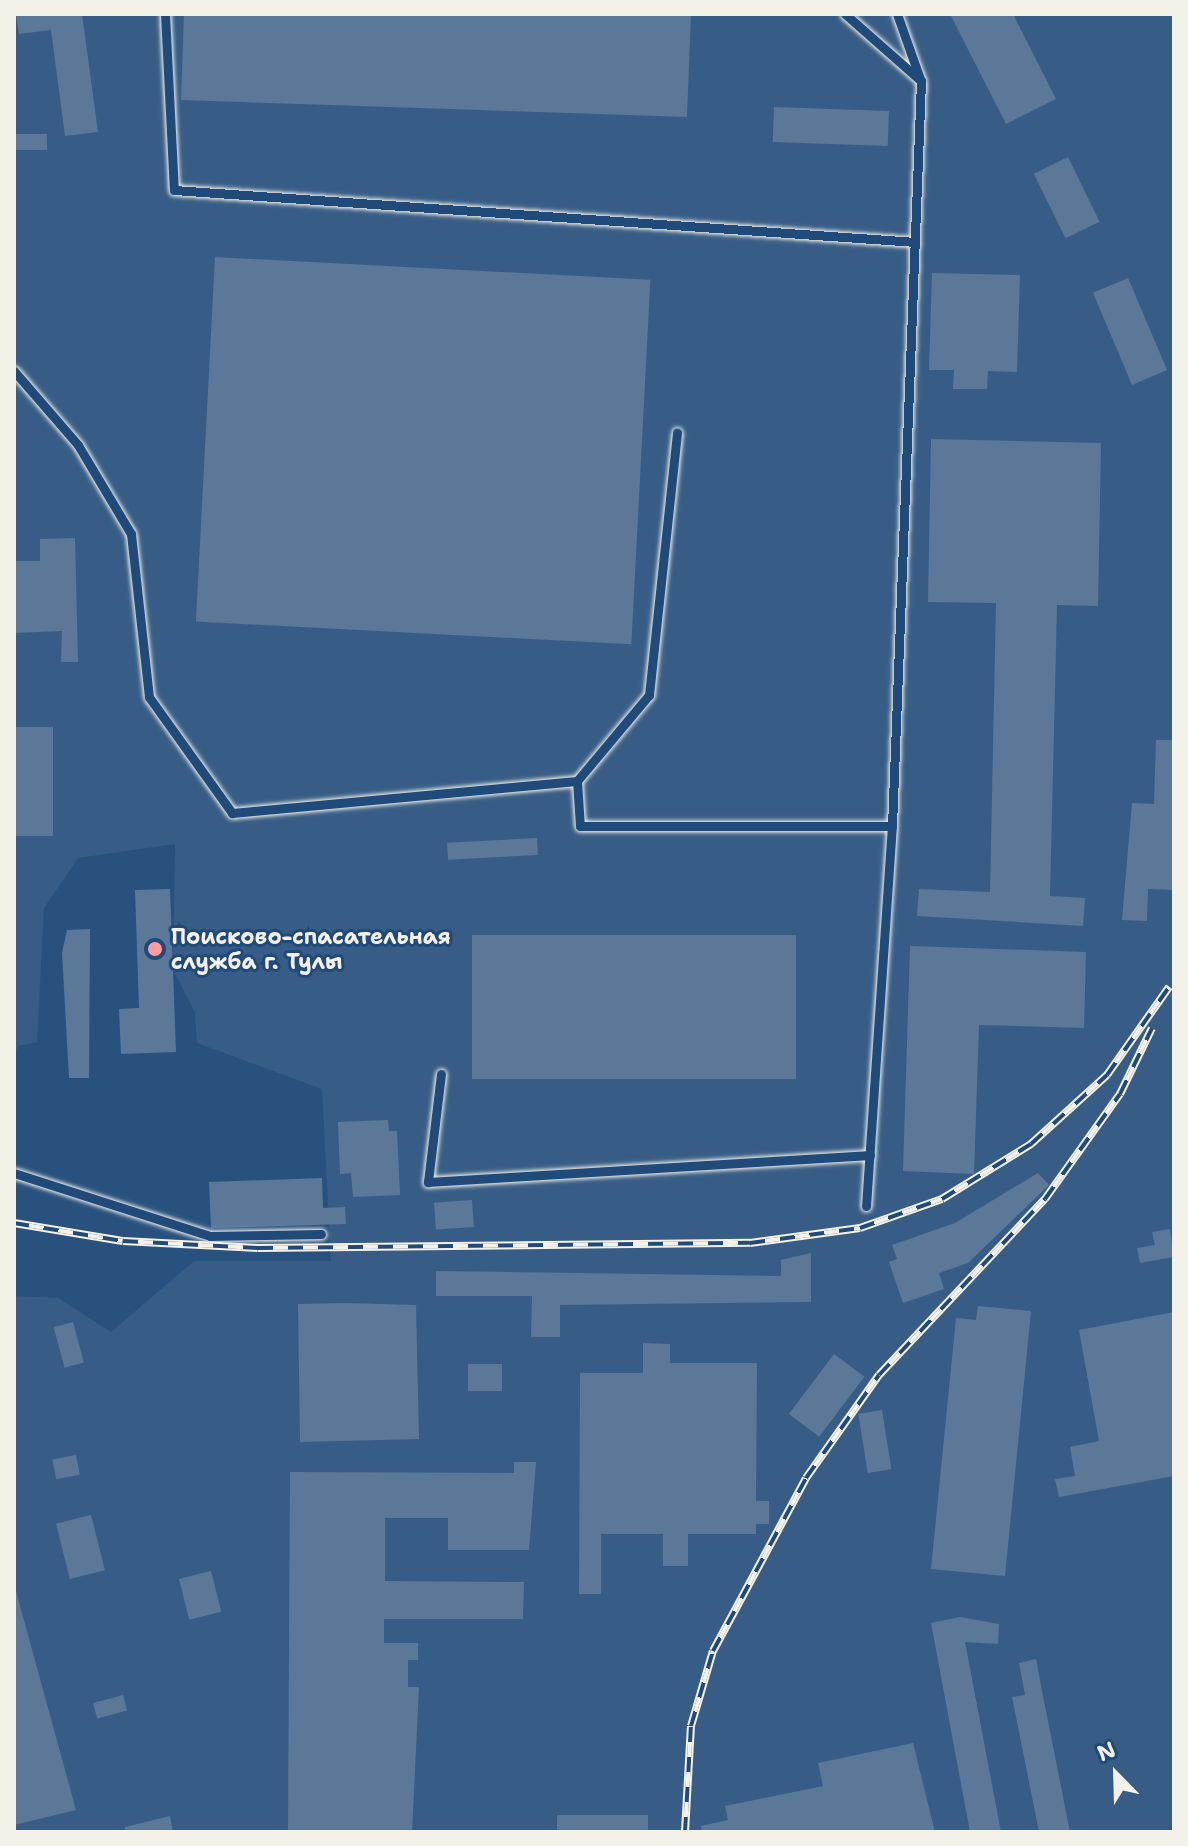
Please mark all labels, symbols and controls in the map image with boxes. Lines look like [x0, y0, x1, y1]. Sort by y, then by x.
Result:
place label: Поисково-спасательная служба г. Тулы [171, 923, 451, 974]
marker: Поисково-спасательная служба г. Тулы [146, 940, 164, 958]
north arrow [1076, 1734, 1156, 1814]
text: N [1093, 1735, 1120, 1768]

